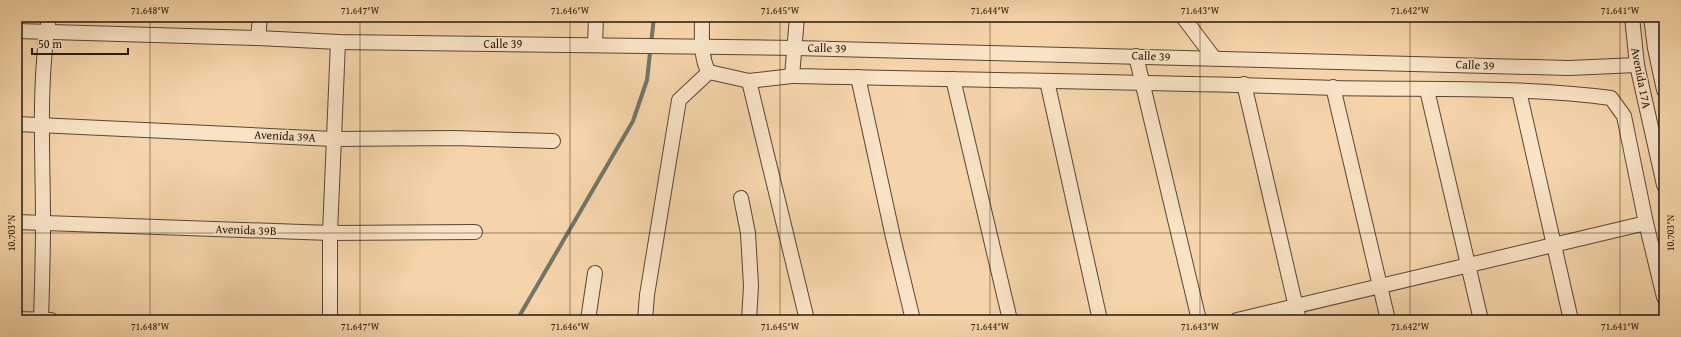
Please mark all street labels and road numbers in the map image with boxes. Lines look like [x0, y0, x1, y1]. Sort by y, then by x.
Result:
street label: Calle 39 [484, 35, 523, 52]
street label: Calle 39 [807, 39, 847, 56]
street label: Calle 39 [1131, 46, 1171, 65]
street label: Avenida 17A [1627, 46, 1656, 111]
street label: Calle 39 [1455, 55, 1495, 74]
street label: Avenida 39A [254, 125, 317, 146]
street label: Avenida 39B [215, 220, 277, 239]

